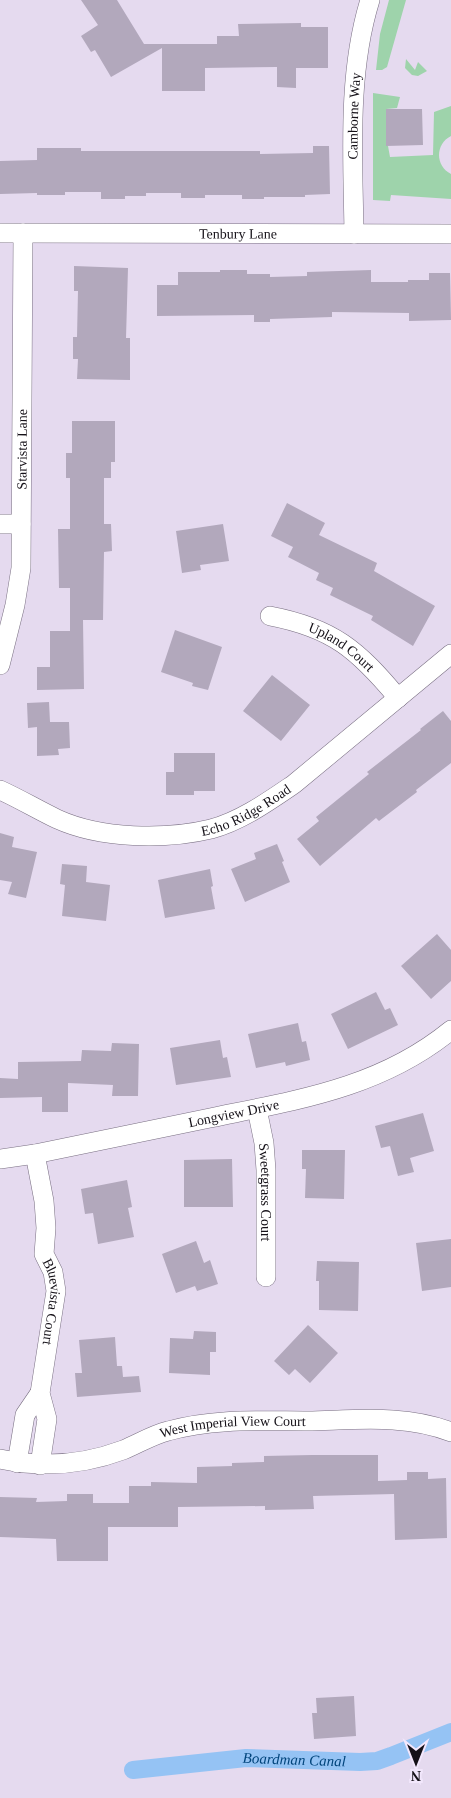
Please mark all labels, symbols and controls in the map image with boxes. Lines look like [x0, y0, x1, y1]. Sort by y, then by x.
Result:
street label: Camborne Way [345, 72, 363, 160]
street label: Tenbury Lane [199, 226, 277, 241]
street label: Starvista Lane [14, 409, 29, 490]
street label: Upland Court [307, 620, 378, 674]
street label: Echo Ridge Road [200, 781, 293, 838]
street label: Longview Drive [187, 1097, 280, 1130]
street label: Sweetgrass Court [257, 1143, 274, 1242]
street label: Bluevista Court [40, 1256, 63, 1346]
street label: West Imperial View Court [158, 1413, 306, 1440]
north arrow [391, 1738, 441, 1788]
water label: Boardman Canal [242, 1750, 346, 1770]
text: N [411, 1768, 421, 1783]

